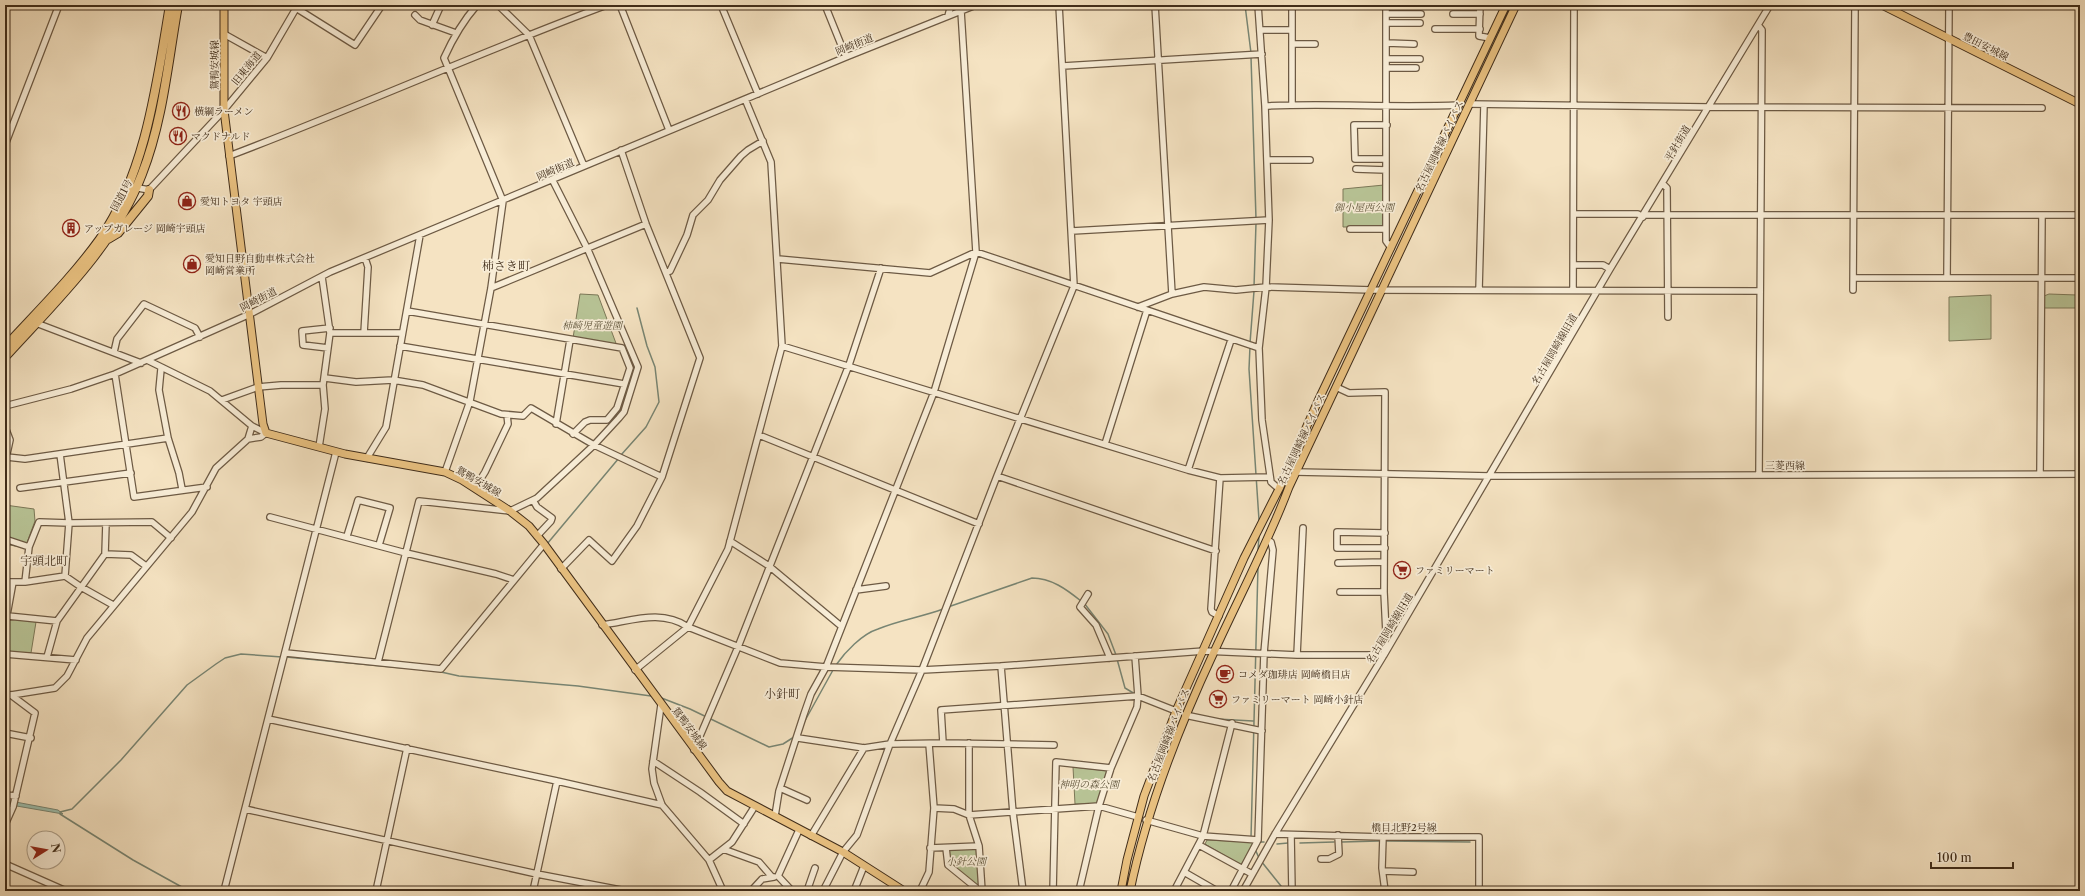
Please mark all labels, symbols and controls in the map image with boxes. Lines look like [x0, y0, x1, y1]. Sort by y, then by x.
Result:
street label: 豊田安城線 [1961, 29, 2011, 64]
street label: 岡崎街道 [833, 31, 875, 58]
street label: 鴛鴨安城線 [208, 40, 221, 90]
street label: 旧東海道 [229, 49, 264, 88]
street label: 名古屋岡崎線バイパス [1412, 98, 1466, 194]
restaurant icon: 横綱ラーメン [171, 101, 191, 121]
place label: 横綱ラーメン [194, 105, 254, 118]
street label: 平針街道 [1662, 123, 1693, 164]
restaurant icon: マクドナルド [168, 126, 188, 146]
place label: マクドナルド [191, 130, 251, 143]
street label: 岡崎街道 [534, 156, 576, 183]
street label: 国道1号 [108, 177, 135, 213]
shop icon: 愛知トヨタ 宇頭店 [177, 191, 197, 211]
place label: 愛知トヨタ 宇頭店 [200, 195, 283, 208]
park label: 御小屋西公園 [1334, 201, 1396, 214]
building icon: アップガレージ 岡崎宇頭店 [61, 218, 81, 238]
place label: アップガレージ 岡崎宇頭店 [84, 222, 206, 235]
place label: 愛知日野自動車株式会社 岡崎営業所 [205, 252, 315, 277]
shop icon: 愛知日野自動車株式会社 岡崎営業所 [182, 254, 202, 274]
district label: 柿さき町 [482, 258, 530, 273]
street label: 岡崎街道 [237, 285, 279, 314]
street label: 名古屋岡崎線旧道 [1529, 311, 1580, 387]
park label: 柿崎児童遊園 [562, 319, 624, 332]
street label: 名古屋岡崎線バイパス [1274, 391, 1328, 487]
street label: 三菱西線 [1765, 459, 1805, 472]
street label: 鴛鴨安城線 [454, 463, 504, 500]
district label: 宇頭北町 [20, 553, 68, 568]
supermarket icon: ファミリーマート [1392, 560, 1412, 580]
place label: ファミリーマート [1415, 564, 1495, 577]
street label: 名古屋岡崎線旧道 [1363, 591, 1416, 666]
cafe icon: コメダ珈琲店 岡崎橋目店 [1215, 664, 1235, 684]
place label: コメダ珈琲店 岡崎橋目店 [1238, 668, 1351, 681]
district label: 小針町 [764, 686, 800, 701]
street label: 名古屋岡崎線バイパス [1145, 686, 1192, 784]
supermarket icon: ファミリーマート 岡崎小針店 [1208, 689, 1228, 709]
place label: ファミリーマート 岡崎小針店 [1231, 693, 1363, 706]
street label: 鴛鴨安城線 [669, 704, 710, 752]
park label: 神明の森公園 [1059, 778, 1121, 791]
street label: 橋目北野2号線 [1371, 821, 1437, 834]
north arrow [26, 830, 66, 870]
text: N [48, 842, 64, 855]
scale bar [1931, 844, 2013, 870]
text: 100 m [1937, 850, 1972, 865]
park label: 小針公園 [946, 855, 988, 868]

